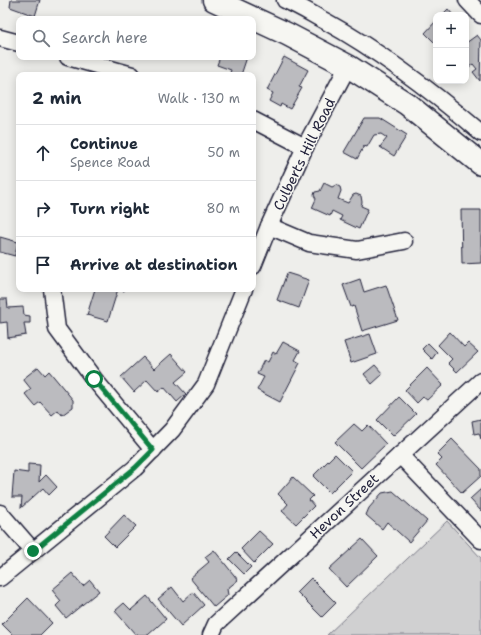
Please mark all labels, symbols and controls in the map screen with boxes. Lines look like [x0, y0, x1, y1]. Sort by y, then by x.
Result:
map controls [433, 12, 469, 84]
button: + [433, 12, 469, 48]
search box [16, 16, 256, 60]
icon: search [30, 27, 52, 49]
text: Search here [62, 28, 148, 48]
button: − [433, 48, 469, 84]
text: 2 min [32, 87, 82, 109]
text: Walk · 130 m [158, 90, 240, 107]
street label: Culberts Hill Road [269, 95, 339, 213]
text: Continue [70, 134, 138, 154]
icon: ahead [32, 142, 54, 164]
text: 50 m [207, 144, 240, 161]
text: Spence Road [70, 154, 150, 171]
icon: right [32, 198, 54, 220]
text: Turn right [70, 199, 150, 219]
text: 80 m [206, 200, 240, 217]
icon: arrive [32, 254, 54, 276]
text: Arrive at destination [70, 255, 238, 275]
route start [85, 370, 103, 388]
street label: Hevon Street [306, 469, 382, 543]
route end [24, 542, 42, 560]

